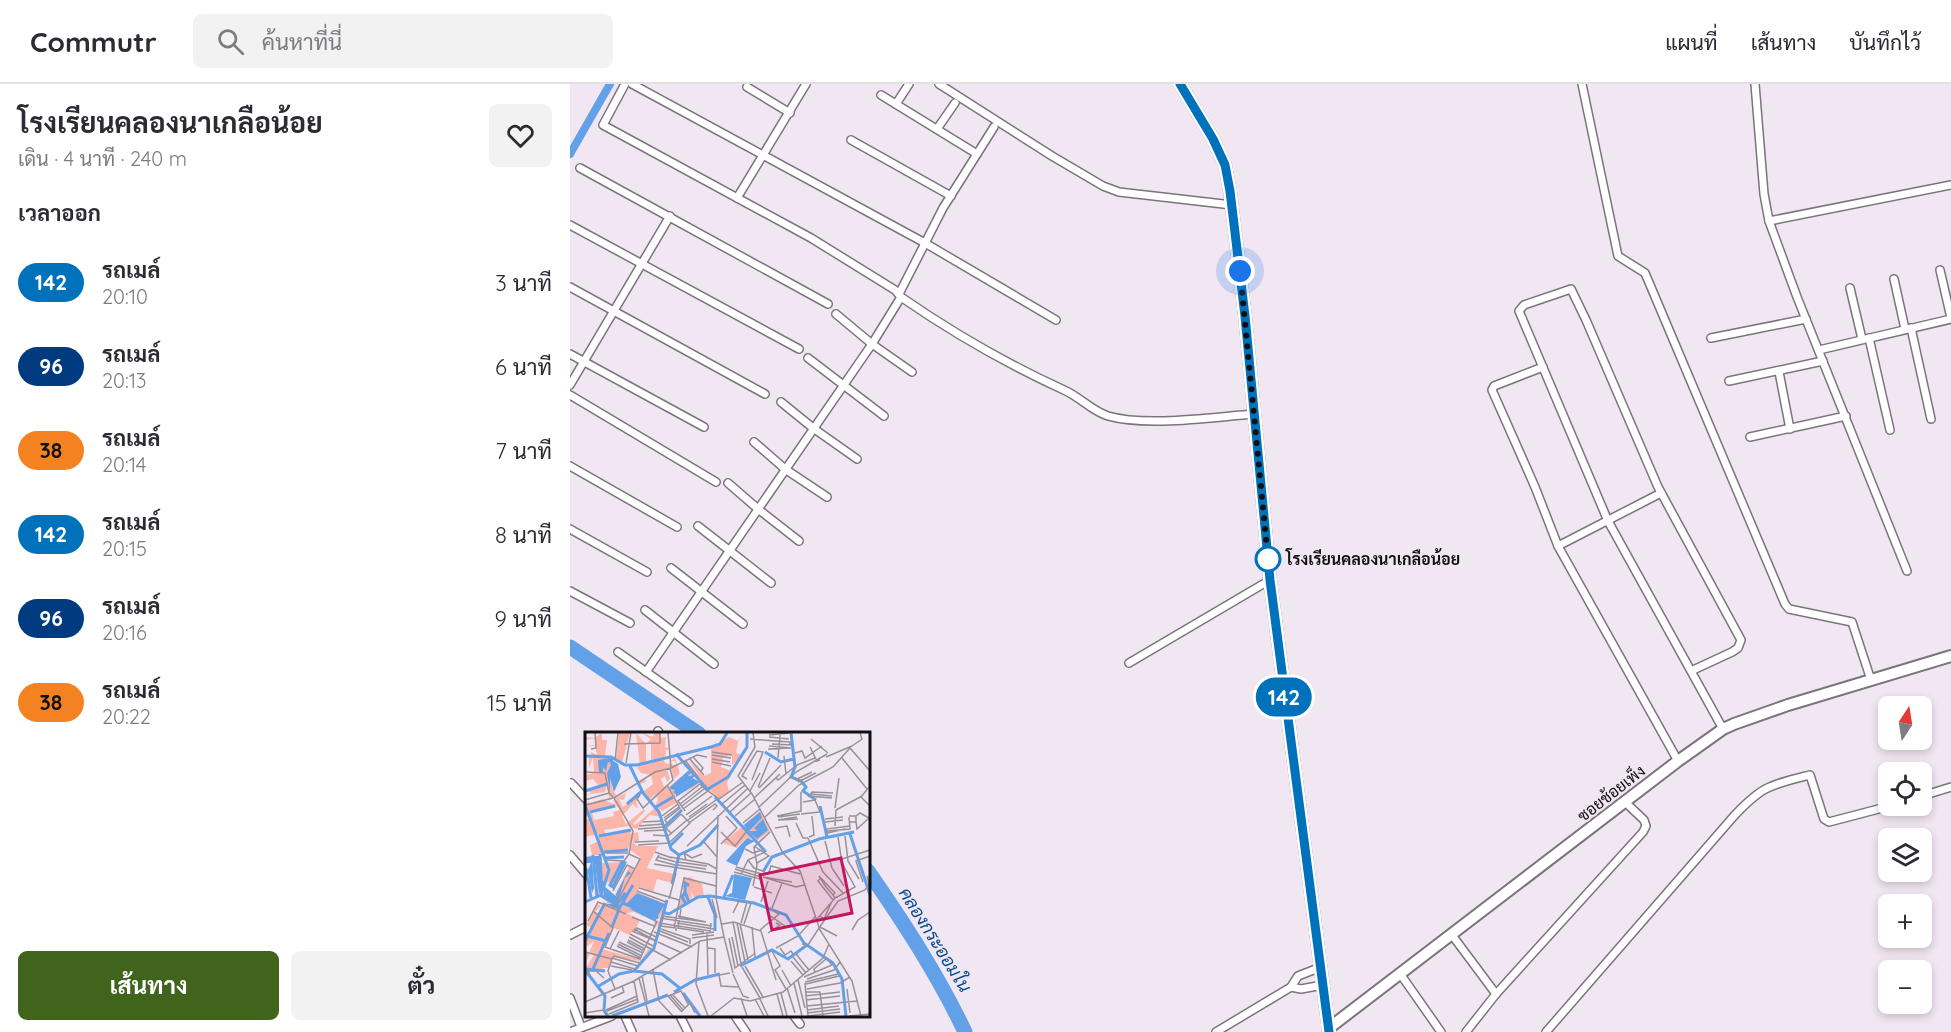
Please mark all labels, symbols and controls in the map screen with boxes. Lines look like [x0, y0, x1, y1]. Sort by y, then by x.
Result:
search box [193, 14, 613, 68]
text: Commutr [30, 24, 157, 59]
icon: search [214, 25, 247, 58]
text: ค้นหาที่นี่ [262, 28, 342, 56]
text: แผนที่ [1665, 29, 1718, 55]
text: เส้นทาง [1751, 29, 1816, 55]
text: บันทึกไว้ [1849, 29, 1921, 55]
button: heart [489, 104, 552, 167]
text: โรงเรียนคลองนาเกลือน้อย [18, 105, 323, 140]
text: เดิน · 4 นาที · 240 m [18, 146, 187, 171]
text: เวลาออก [18, 199, 101, 227]
text: รถเมล์ [102, 256, 160, 284]
your location [1225, 256, 1255, 286]
text: 142 [35, 269, 67, 295]
text: 3 นาที [495, 269, 552, 297]
text: 20:10 [102, 284, 148, 309]
text: รถเมล์ [102, 340, 160, 368]
text: 96 [39, 353, 63, 379]
text: 6 นาที [495, 353, 552, 381]
text: 20:13 [102, 368, 147, 393]
text: รถเมล์ [102, 424, 160, 452]
text: 38 [40, 437, 62, 463]
text: 7 นาที [496, 437, 552, 465]
text: 20:14 [102, 452, 146, 477]
text: รถเมล์ [102, 508, 160, 536]
text: 142 [35, 521, 67, 547]
text: 8 นาที [495, 521, 552, 549]
text: 20:15 [102, 536, 147, 561]
marker: โรงเรียนคลองนาเกลือน้อย [1255, 546, 1281, 572]
place label: โรงเรียนคลองนาเกลือน้อย [1285, 548, 1460, 569]
text: รถเมล์ [102, 592, 160, 620]
text: 96 [39, 605, 63, 631]
text: 9 นาที [495, 605, 552, 633]
text: 20:16 [102, 620, 147, 645]
text: รถเมล์ [102, 676, 160, 704]
line badge: 142 [1250, 678, 1318, 716]
text: 142 [1268, 684, 1300, 710]
text: 38 [40, 689, 62, 715]
text: 15 นาที [487, 689, 552, 717]
north arrow [1878, 696, 1932, 750]
map controls [1878, 696, 1932, 1014]
text: 20:22 [102, 704, 151, 729]
inset map [585, 732, 870, 1017]
street label: ซอยช้อยเพ็ง [1571, 758, 1649, 826]
button: locate [1878, 762, 1932, 816]
button: layers [1878, 828, 1932, 882]
water label: คลองกระออมใน [894, 882, 978, 997]
button: + [1878, 894, 1932, 948]
button: เส้นทาง [18, 951, 279, 1020]
button: ตั๋ว [291, 951, 552, 1020]
button: − [1878, 960, 1932, 1014]

